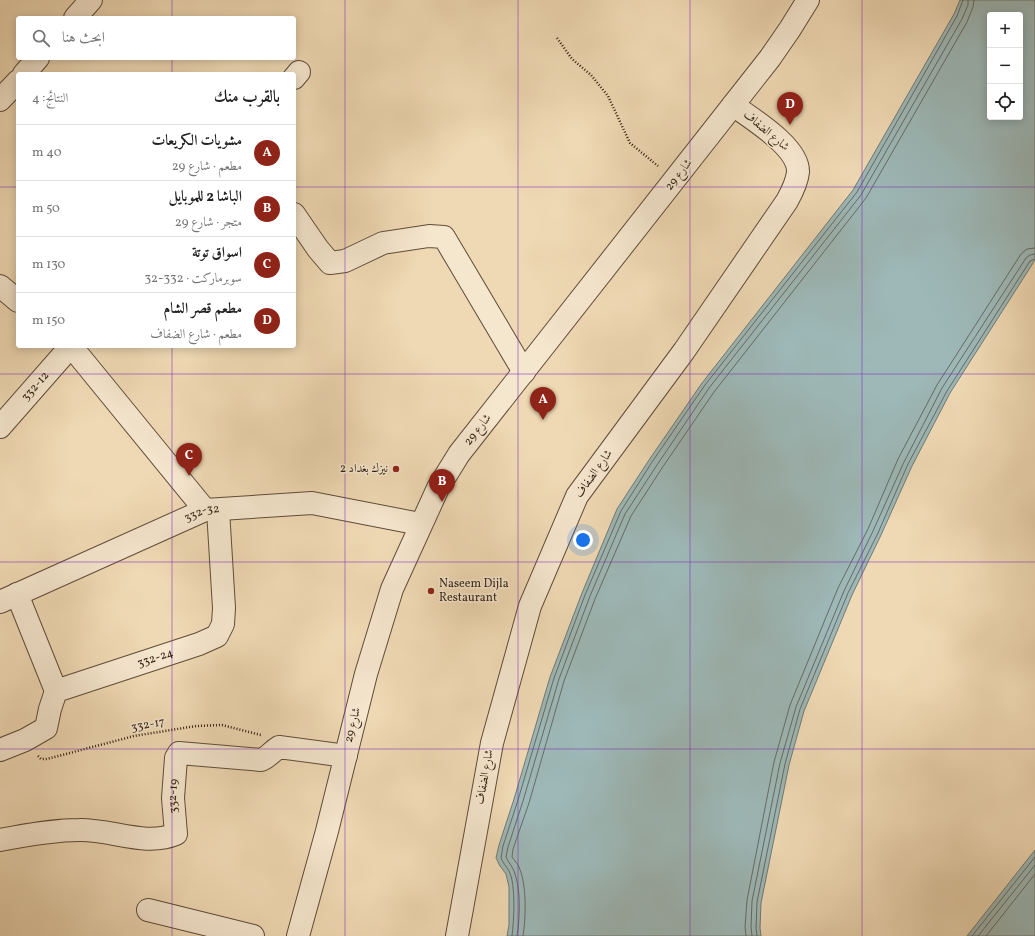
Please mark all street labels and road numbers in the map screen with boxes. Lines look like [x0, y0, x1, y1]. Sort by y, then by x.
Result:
street label: شارع الضفاف [738, 107, 793, 157]
street label: شارع 29 [662, 156, 698, 195]
street label: 332-12 [18, 368, 53, 405]
street label: شارع 29 [461, 411, 497, 450]
street label: شارع الضفاف [571, 446, 618, 503]
street label: 332-32 [182, 501, 220, 526]
street label: 332-24 [135, 645, 175, 672]
street label: شارع 29 [341, 706, 367, 745]
street label: 332-17 [130, 714, 166, 736]
street label: شارع الضفاف [472, 748, 500, 806]
street label: 332-19 [165, 778, 182, 814]

